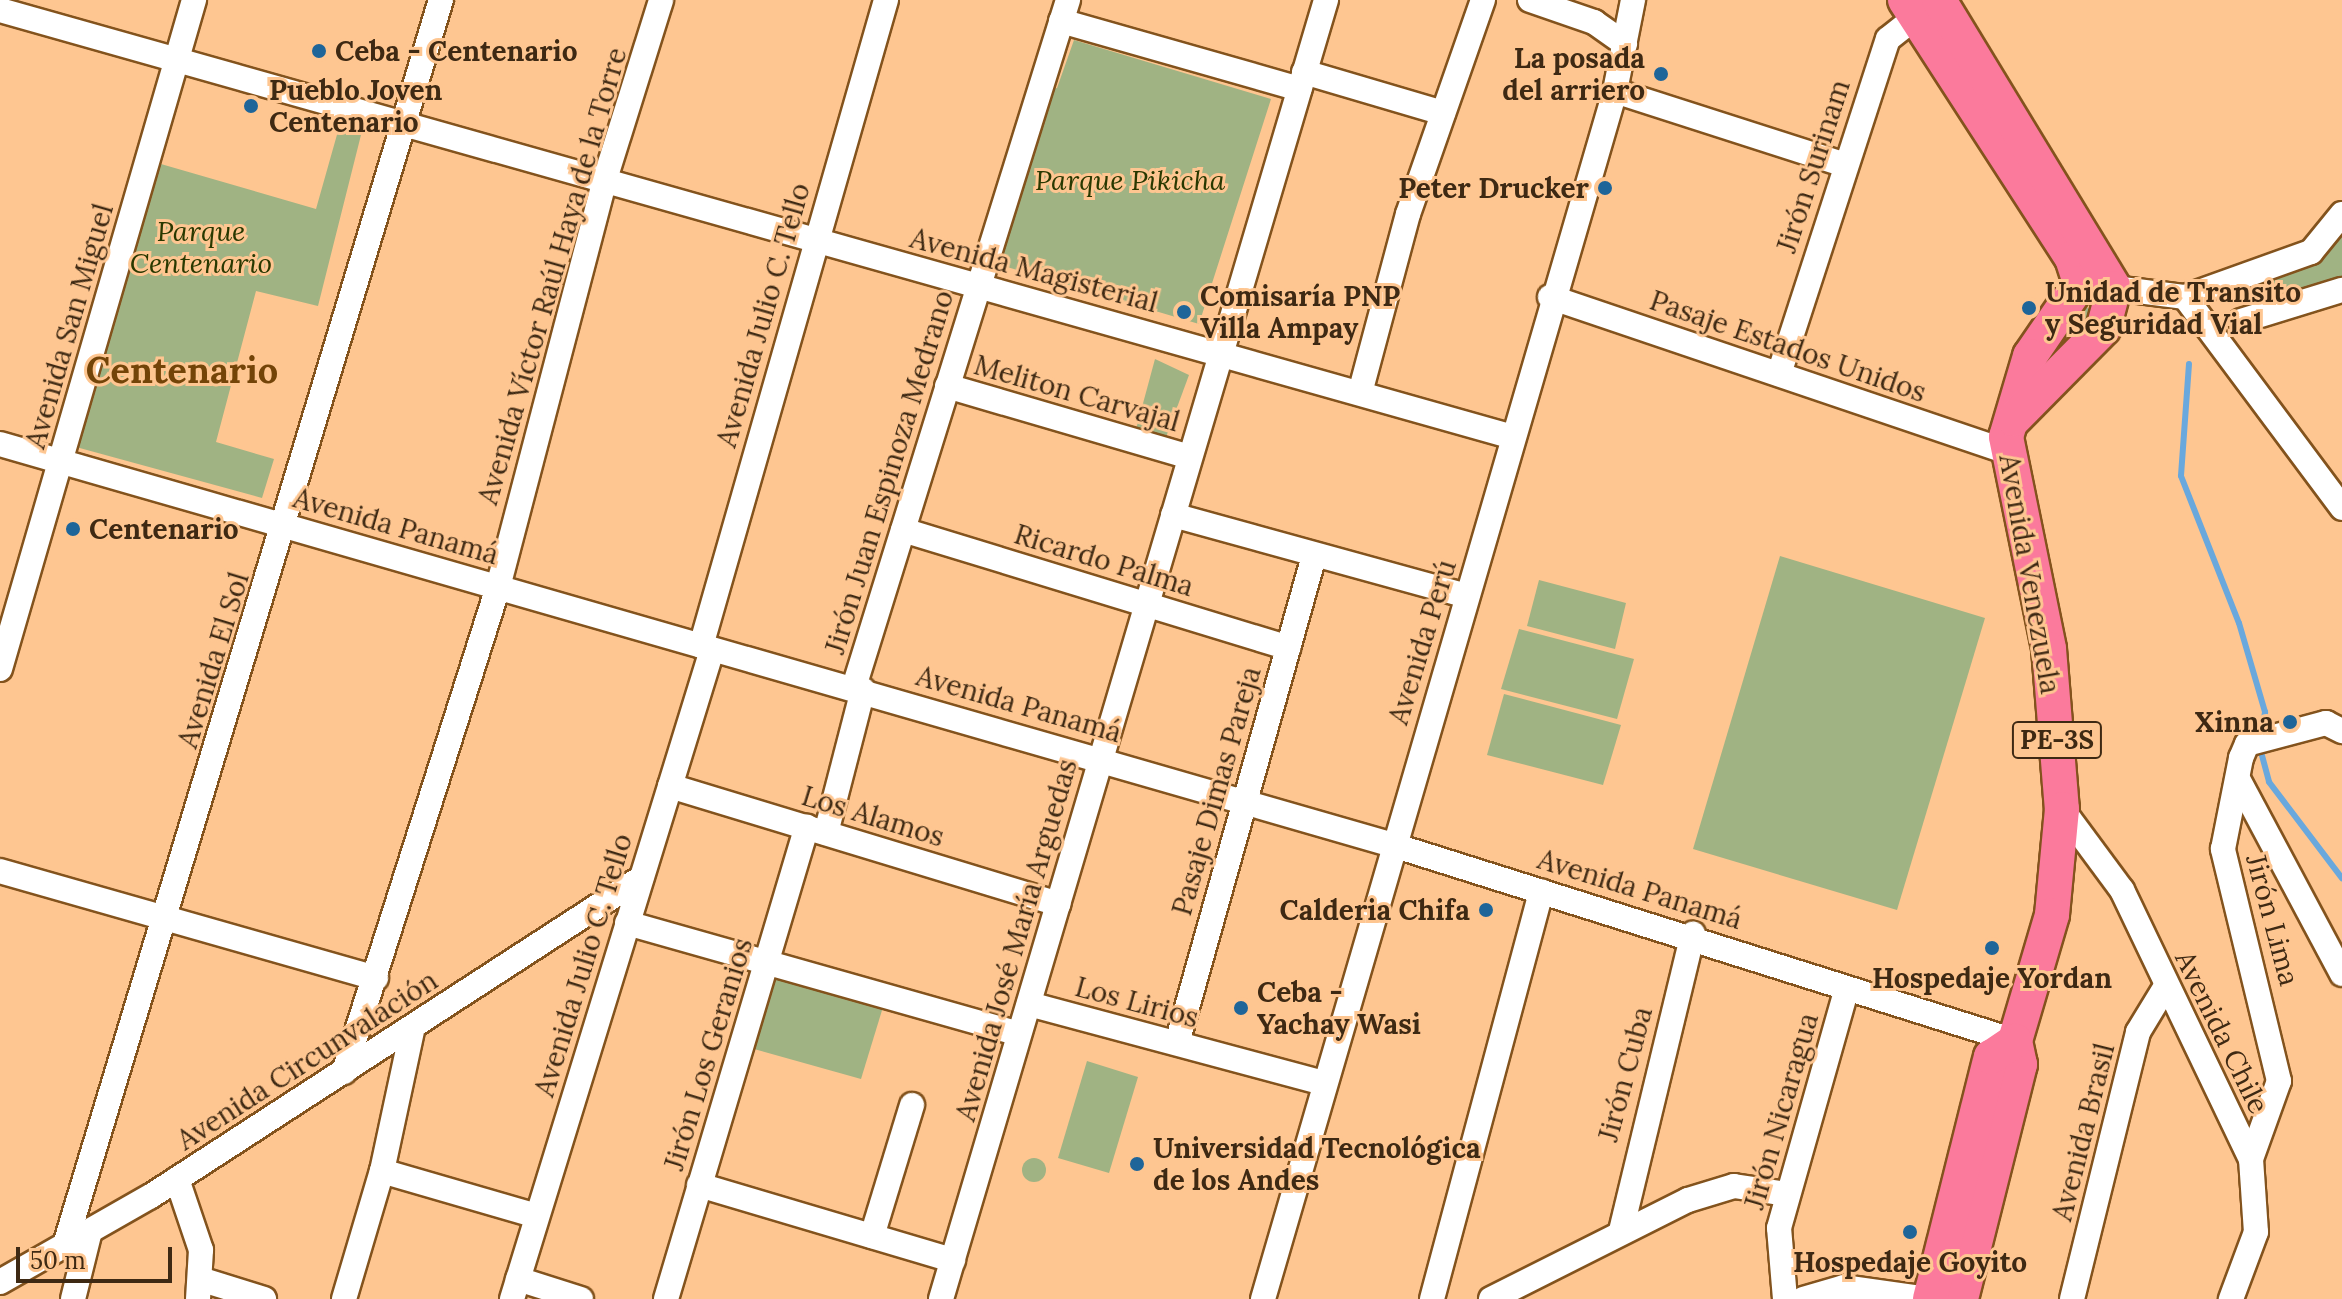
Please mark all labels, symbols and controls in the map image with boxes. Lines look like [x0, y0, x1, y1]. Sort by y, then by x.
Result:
place label: Ceba - Centenario [335, 34, 578, 68]
place label: La posada del arriero [1502, 41, 1645, 107]
marker: Ceba - Centenario [310, 42, 328, 60]
street label: Avenida Víctor Raúl Haya de la Torre [471, 44, 633, 508]
marker: La posada del arriero [1652, 65, 1670, 83]
place label: Pueblo Joven Centenario [269, 73, 442, 139]
street label: Jirón Surinam [1769, 75, 1857, 257]
marker: Pueblo Joven Centenario [240, 95, 262, 117]
park label: Parque Pikicha [1035, 163, 1225, 197]
place label: Peter Drucker [1398, 171, 1589, 205]
street label: Avenida Julio C. Tello [709, 179, 817, 451]
marker: Peter Drucker [1596, 179, 1614, 197]
street label: Avenida San Miguel [18, 200, 120, 452]
park label: Parque Centenario [130, 214, 272, 280]
street label: Avenida Magisterial [907, 221, 1161, 319]
place label: Unidad de Transito y Seguridad Vial [2045, 275, 2301, 341]
place label: Comisaría PNP Villa Ampay [1200, 279, 1400, 345]
street label: Pasaje Estados Unidos [1646, 283, 1930, 409]
street label: Jirón Juan Espinoza Medrano [818, 286, 960, 658]
marker: Unidad de Transito y Seguridad Vial [2020, 299, 2038, 317]
marker: Comisaría PNP Villa Ampay [1175, 303, 1193, 321]
street label: Meliton Carvajal [970, 348, 1184, 438]
district label: Centenario [86, 349, 278, 393]
street label: Avenida Venezuela [1992, 452, 2068, 696]
street label: Avenida Panamá [290, 481, 502, 571]
place label: Centenario [89, 512, 239, 546]
street label: Ricardo Palma [1010, 517, 1198, 603]
marker: Centenario [64, 520, 82, 538]
street label: Avenida Perú [1381, 556, 1463, 728]
street label: Avenida El Sol [170, 568, 256, 752]
street label: Avenida Panamá [913, 659, 1125, 749]
street label: Pasaje Dimas Pareja [1164, 663, 1268, 919]
place label: Xinna [2195, 705, 2274, 739]
marker: Xinna [2281, 713, 2299, 731]
road number: PE-3S [2011, 718, 2103, 762]
street label: Avenida José María Arguedas [948, 755, 1084, 1125]
street label: Los Alamos [798, 778, 948, 854]
street label: Avenida Julio C. Tello [527, 829, 639, 1101]
street label: Avenida Panamá [1534, 842, 1746, 936]
street label: Jirón Lima [2239, 851, 2307, 989]
place label: Calderia Chifa [1279, 893, 1470, 927]
marker: Calderia Chifa [1477, 901, 1495, 919]
street label: Jirón Los Geranios [657, 934, 759, 1174]
marker: Hospedaje Yordan [1983, 939, 2001, 957]
street label: Avenida Chile [2168, 945, 2276, 1119]
place label: Hospedaje Yordan [1872, 961, 2112, 995]
street label: Avenida Circunvalación [171, 963, 443, 1157]
street label: Los Lirios [1072, 969, 1202, 1035]
place label: Ceba - Yachay Wasi [1257, 975, 1421, 1041]
marker: Ceba - Yachay Wasi [1232, 999, 1250, 1017]
street label: Jirón Cuba [1591, 1003, 1659, 1145]
street label: Jirón Nicaragua [1737, 1009, 1825, 1213]
street label: Avenida Brasil [2045, 1040, 2121, 1224]
place label: Universidad Tecnológica de los Andes [1153, 1131, 1481, 1197]
marker: Universidad Tecnológica de los Andes [1128, 1155, 1146, 1173]
marker: Hospedaje Goyito [1901, 1223, 1919, 1241]
scale bar [20, 1231, 176, 1281]
text: 50 m [30, 1245, 86, 1276]
place label: Hospedaje Goyito [1793, 1245, 2027, 1279]

